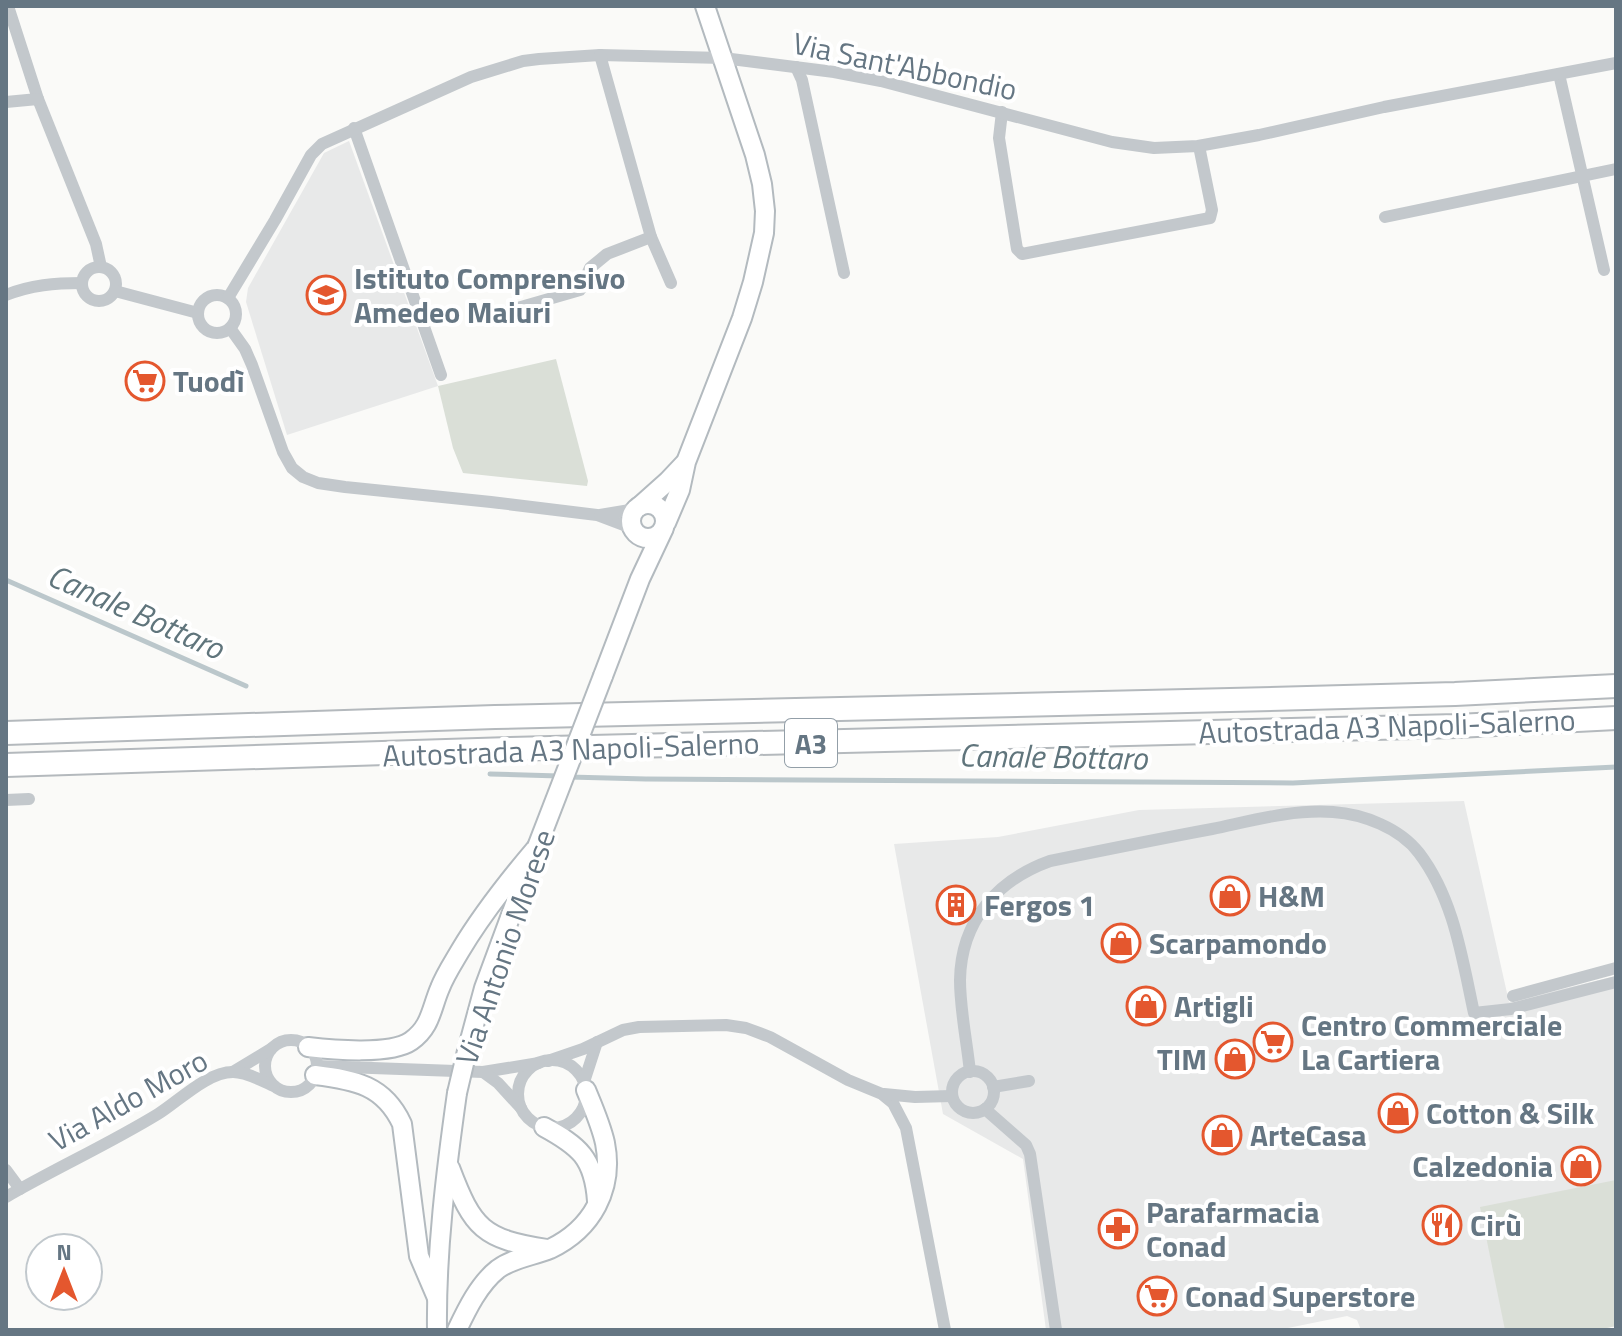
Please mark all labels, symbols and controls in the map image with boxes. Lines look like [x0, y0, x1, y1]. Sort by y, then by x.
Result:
street label: Via Sant'Abbondio [789, 20, 1021, 112]
place label: Istituto Comprensivo Amedeo Maiuri [354, 255, 626, 335]
school or university icon: Istituto Comprensivo Amedeo Maiuri [305, 274, 347, 316]
place label: Tuodì [173, 358, 244, 404]
supermarket icon: Tuodì [124, 360, 166, 402]
water label: Canale Bottaro [40, 551, 233, 672]
street label: Autostrada A3 Napoli-Salerno [1198, 696, 1576, 756]
street label: Autostrada A3 Napoli-Salerno [382, 719, 760, 779]
road number: A3 [785, 719, 837, 767]
water label: Canale Bottaro [958, 730, 1149, 782]
street label: Via Antonio Morese [443, 823, 567, 1071]
place label: H&M [1258, 873, 1325, 919]
shop icon: H&M [1209, 875, 1251, 917]
place label: Fergos 1 [984, 882, 1095, 928]
building icon: Fergos 1 [935, 884, 977, 926]
place label: Scarpamondo [1149, 920, 1327, 966]
shop icon: Scarpamondo [1100, 922, 1142, 964]
place label: Artigli [1174, 983, 1254, 1029]
shop icon: Artigli [1125, 985, 1167, 1027]
place label: Centro Commerciale La Cartiera [1301, 1002, 1562, 1082]
supermarket icon: Centro Commerciale La Cartiera [1252, 1021, 1294, 1063]
place label: TIM [1157, 1036, 1207, 1082]
street label: Via Aldo Moro [40, 1037, 216, 1163]
shop icon: TIM [1214, 1038, 1256, 1080]
place label: Cotton & Silk [1426, 1090, 1595, 1136]
shop icon: Cotton & Silk [1377, 1092, 1419, 1134]
place label: ArteCasa [1250, 1112, 1367, 1158]
shop icon: ArteCasa [1201, 1114, 1243, 1156]
place label: Calzedonia [1412, 1143, 1553, 1189]
shop icon: Calzedonia [1560, 1145, 1602, 1187]
place label: Parafarmacia Conad [1146, 1189, 1320, 1269]
place label: Cirù [1470, 1202, 1522, 1248]
restaurant icon: Cirù [1421, 1204, 1463, 1246]
pharmacy icon: Parafarmacia Conad [1097, 1208, 1139, 1250]
north arrow [24, 1232, 104, 1312]
text: N [56, 1235, 72, 1269]
place label: Conad Superstore [1185, 1273, 1415, 1319]
supermarket icon: Conad Superstore [1136, 1275, 1178, 1317]

